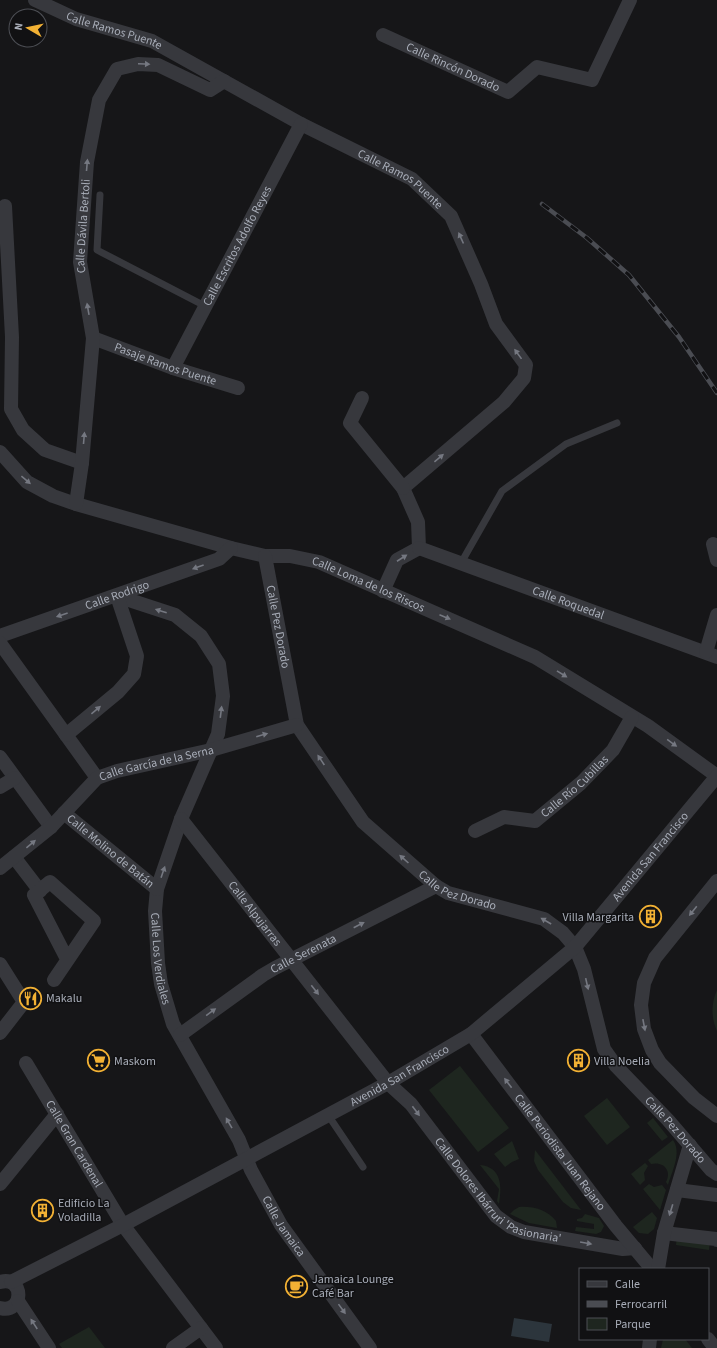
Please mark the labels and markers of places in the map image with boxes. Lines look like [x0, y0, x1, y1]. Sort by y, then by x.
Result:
building icon: Villa Margarita [637, 904, 663, 930]
place label: Villa Margarita [563, 909, 634, 926]
restaurant icon: Makalu [18, 985, 44, 1011]
place label: Makalu [46, 990, 82, 1007]
supermarket icon: Maskom [86, 1048, 112, 1074]
building icon: Villa Noelia [565, 1048, 591, 1074]
place label: Maskom [114, 1053, 156, 1070]
place label: Villa Noelia [594, 1053, 650, 1070]
place label: Edificio La Voladilla [58, 1195, 109, 1226]
building icon: Edificio La Voladilla [29, 1197, 55, 1223]
place label: Jamaica Lounge Café Bar [312, 1271, 394, 1302]
cafe icon: Jamaica Lounge Café Bar [283, 1273, 309, 1299]

